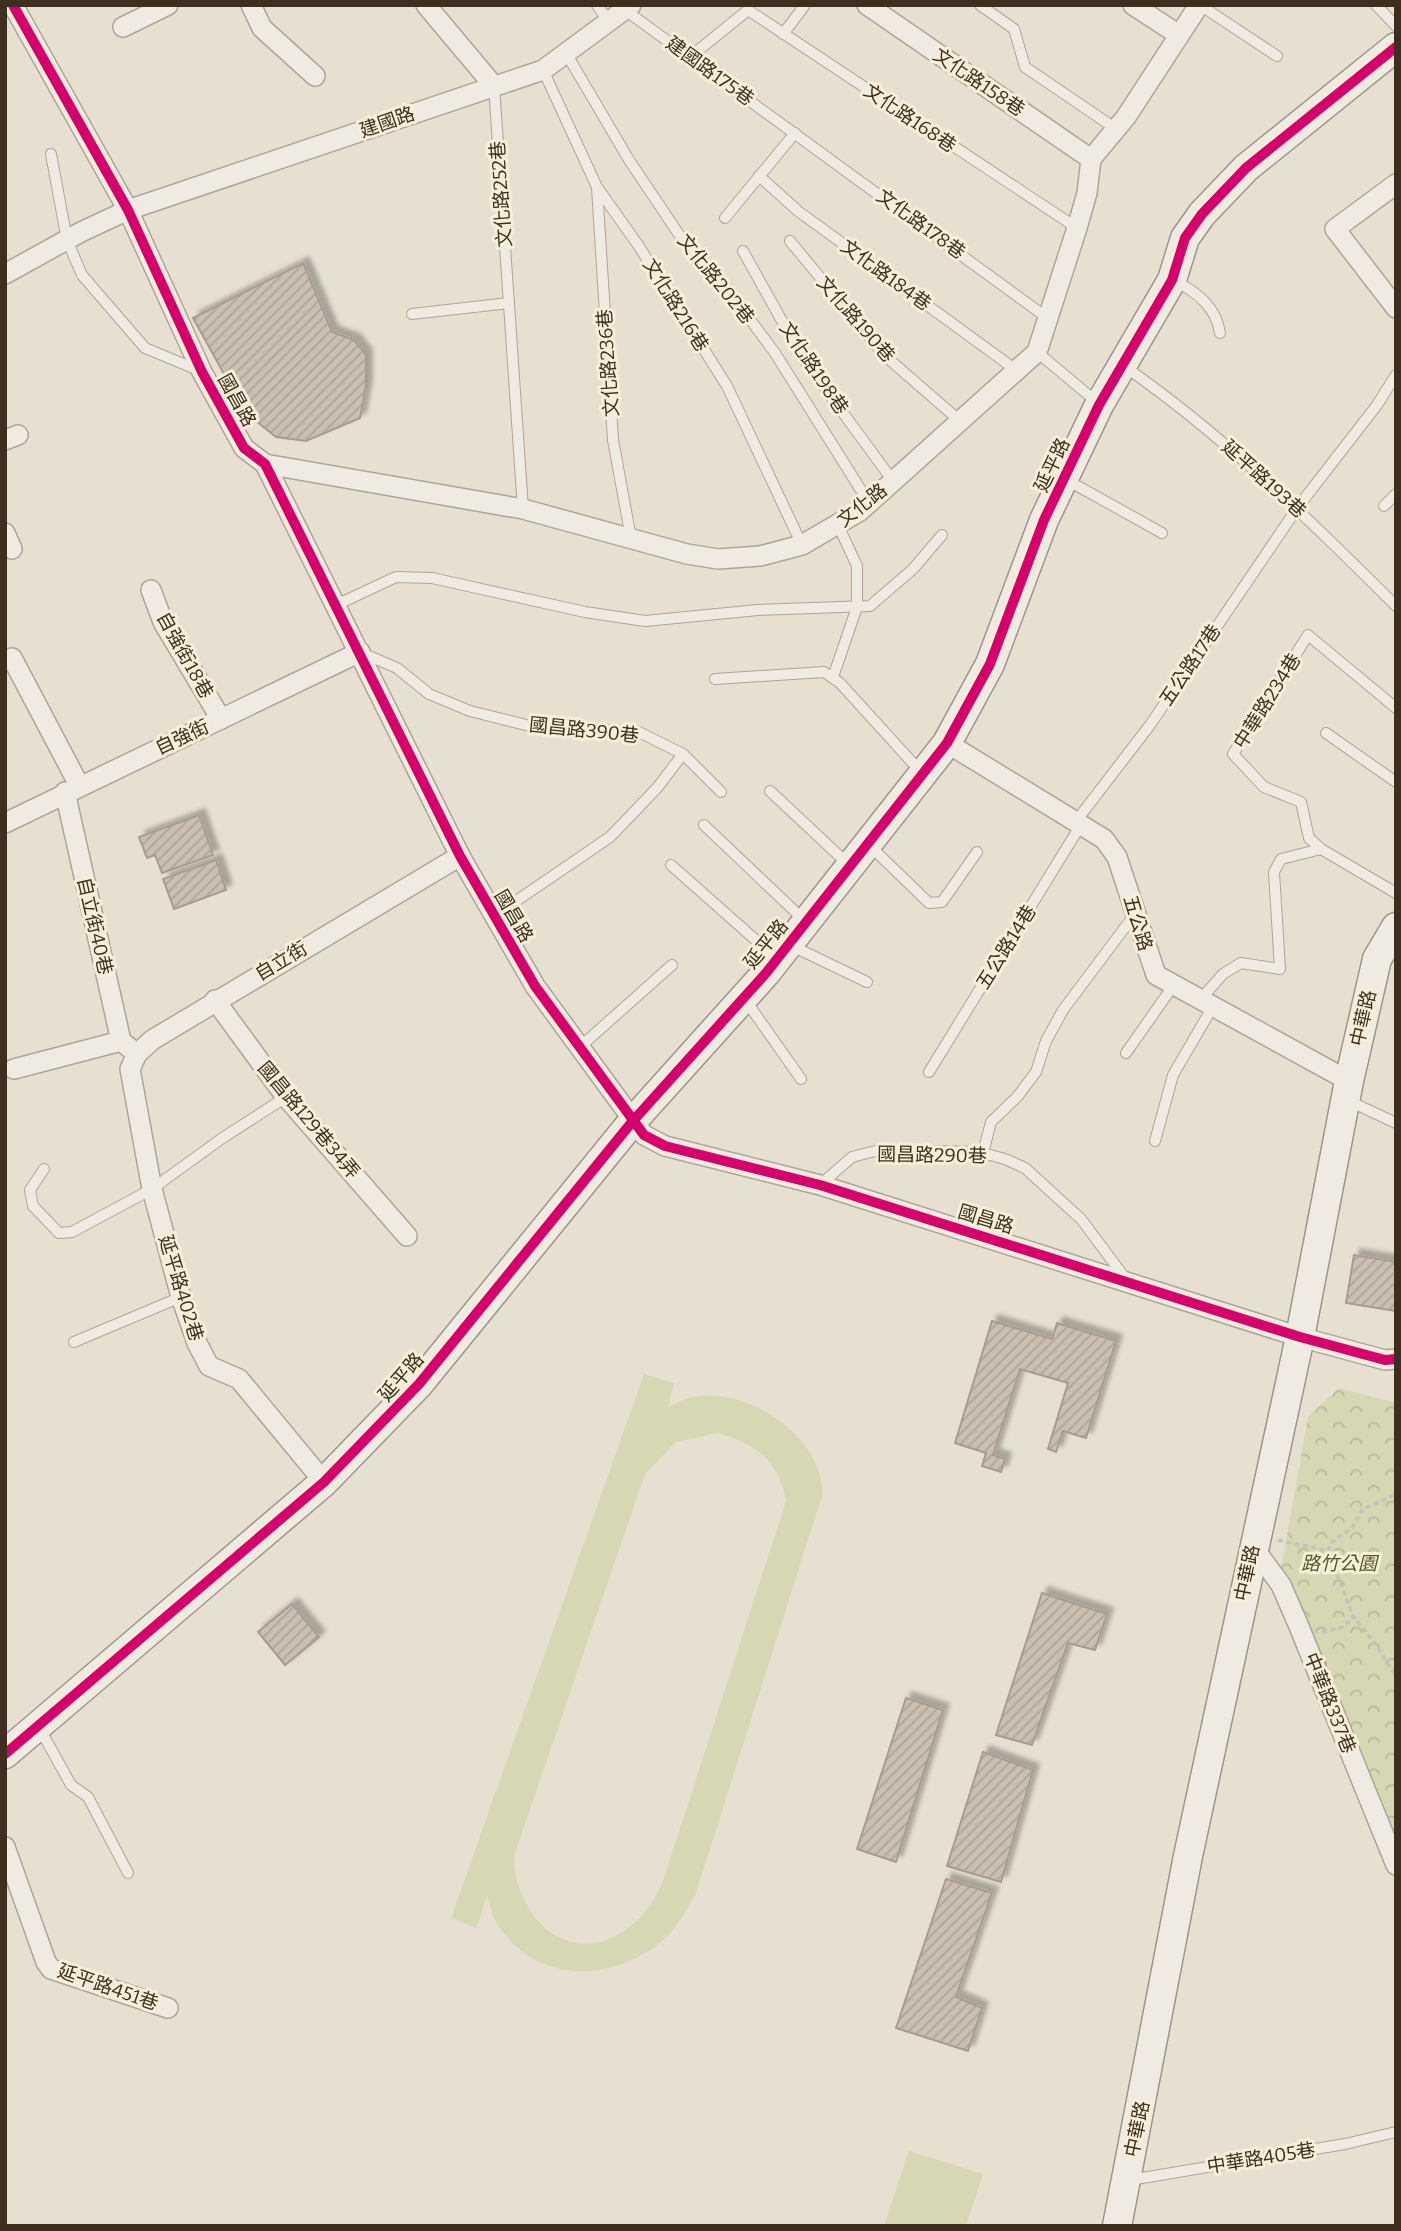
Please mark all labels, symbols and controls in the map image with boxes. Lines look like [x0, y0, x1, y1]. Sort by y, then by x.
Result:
street label: 建國路175巷 [662, 31, 758, 111]
street label: 文化路158巷 [929, 43, 1029, 121]
street label: 文化路168巷 [860, 79, 960, 157]
street label: 建國路 [356, 102, 418, 142]
street label: 文化路252巷 [486, 140, 516, 248]
street label: 文化路178巷 [872, 184, 970, 264]
street label: 文化路202巷 [673, 229, 759, 329]
street label: 文化路184巷 [836, 234, 936, 316]
street label: 文化路216巷 [638, 254, 714, 356]
street label: 文化路190巷 [812, 271, 900, 367]
street label: 文化路236巷 [593, 308, 623, 418]
street label: 文化路198巷 [775, 318, 853, 418]
street label: 國昌路 [213, 369, 261, 431]
street label: 延平路 [1030, 434, 1074, 496]
street label: 延平路193巷 [1217, 435, 1311, 523]
street label: 文化路 [832, 478, 892, 532]
street label: 自強街18巷 [152, 608, 218, 702]
street label: 五公路17巷 [1154, 620, 1226, 710]
street label: 中華路234巷 [1229, 649, 1305, 753]
street label: 國昌路390巷 [528, 713, 640, 747]
street label: 自強街 [151, 715, 213, 759]
street label: 自立街40巷 [73, 875, 117, 977]
street label: 國昌路 [490, 886, 538, 946]
street label: 五公路 [1119, 892, 1157, 954]
street label: 五公路14巷 [971, 901, 1041, 993]
street label: 延平路 [739, 915, 793, 973]
street label: 自立街 [251, 936, 311, 986]
street label: 中華路 [1345, 988, 1381, 1048]
street label: 國昌路129巷34弄 [253, 1057, 365, 1183]
street label: 國昌路290巷 [877, 1143, 987, 1167]
street label: 國昌路 [955, 1200, 1017, 1238]
street label: 延平路402巷 [154, 1232, 208, 1344]
street label: 延平路 [374, 1348, 428, 1406]
street label: 中華路 [1230, 1543, 1264, 1603]
park label: 路竹公園 [1301, 1552, 1380, 1575]
street label: 中華路337巷 [1299, 1649, 1361, 1757]
street label: 延平路451巷 [55, 1959, 161, 2015]
street label: 中華路 [1120, 2099, 1154, 2159]
street label: 中華路405巷 [1205, 2138, 1317, 2178]

